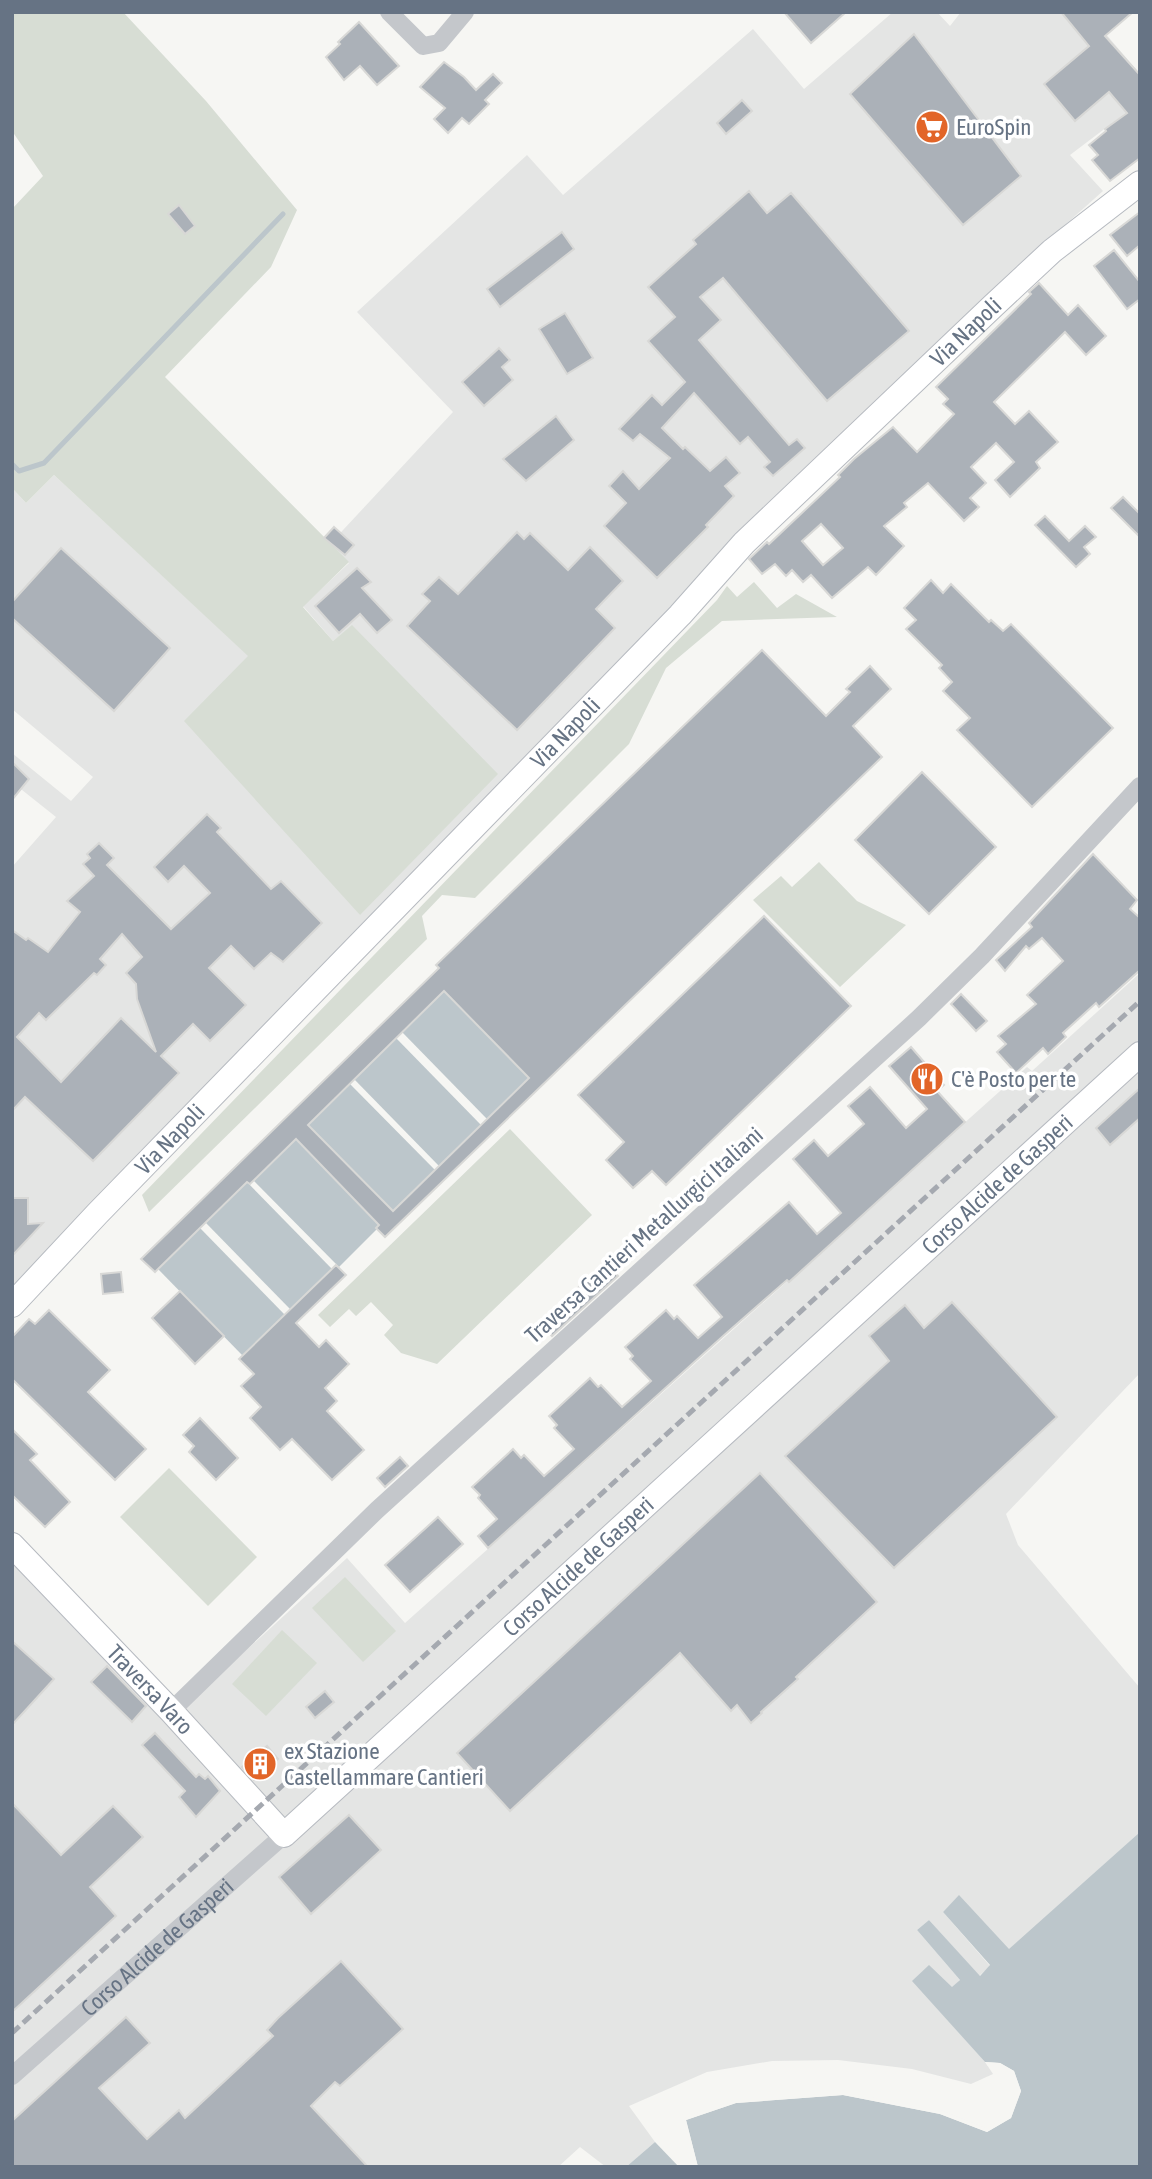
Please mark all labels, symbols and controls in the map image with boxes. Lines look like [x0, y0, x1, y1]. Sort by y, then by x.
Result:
supermarket icon: EuroSpin [913, 108, 951, 146]
place label: EuroSpin [956, 114, 1032, 140]
street label: Via Napoli [925, 292, 1007, 372]
street label: Via Napoli [525, 692, 605, 773]
restaurant icon: C'è Posto per te [908, 1060, 946, 1098]
place label: C'è Posto per te [951, 1066, 1076, 1092]
street label: Via Napoli [130, 1099, 210, 1180]
street label: Corso Alcide de Gasperi [917, 1109, 1078, 1260]
street label: Traversa Cantieri Metallurgici Italiani [520, 1121, 768, 1349]
street label: Corso Alcide de Gasperi [498, 1491, 659, 1642]
street label: Traversa Varo [102, 1640, 199, 1739]
place label: ex Stazione Castellammare Cantieri [284, 1738, 484, 1790]
building icon: ex Stazione Castellammare Cantieri [241, 1745, 279, 1783]
street label: Corso Alcide de Gasperi [76, 1873, 239, 2022]

